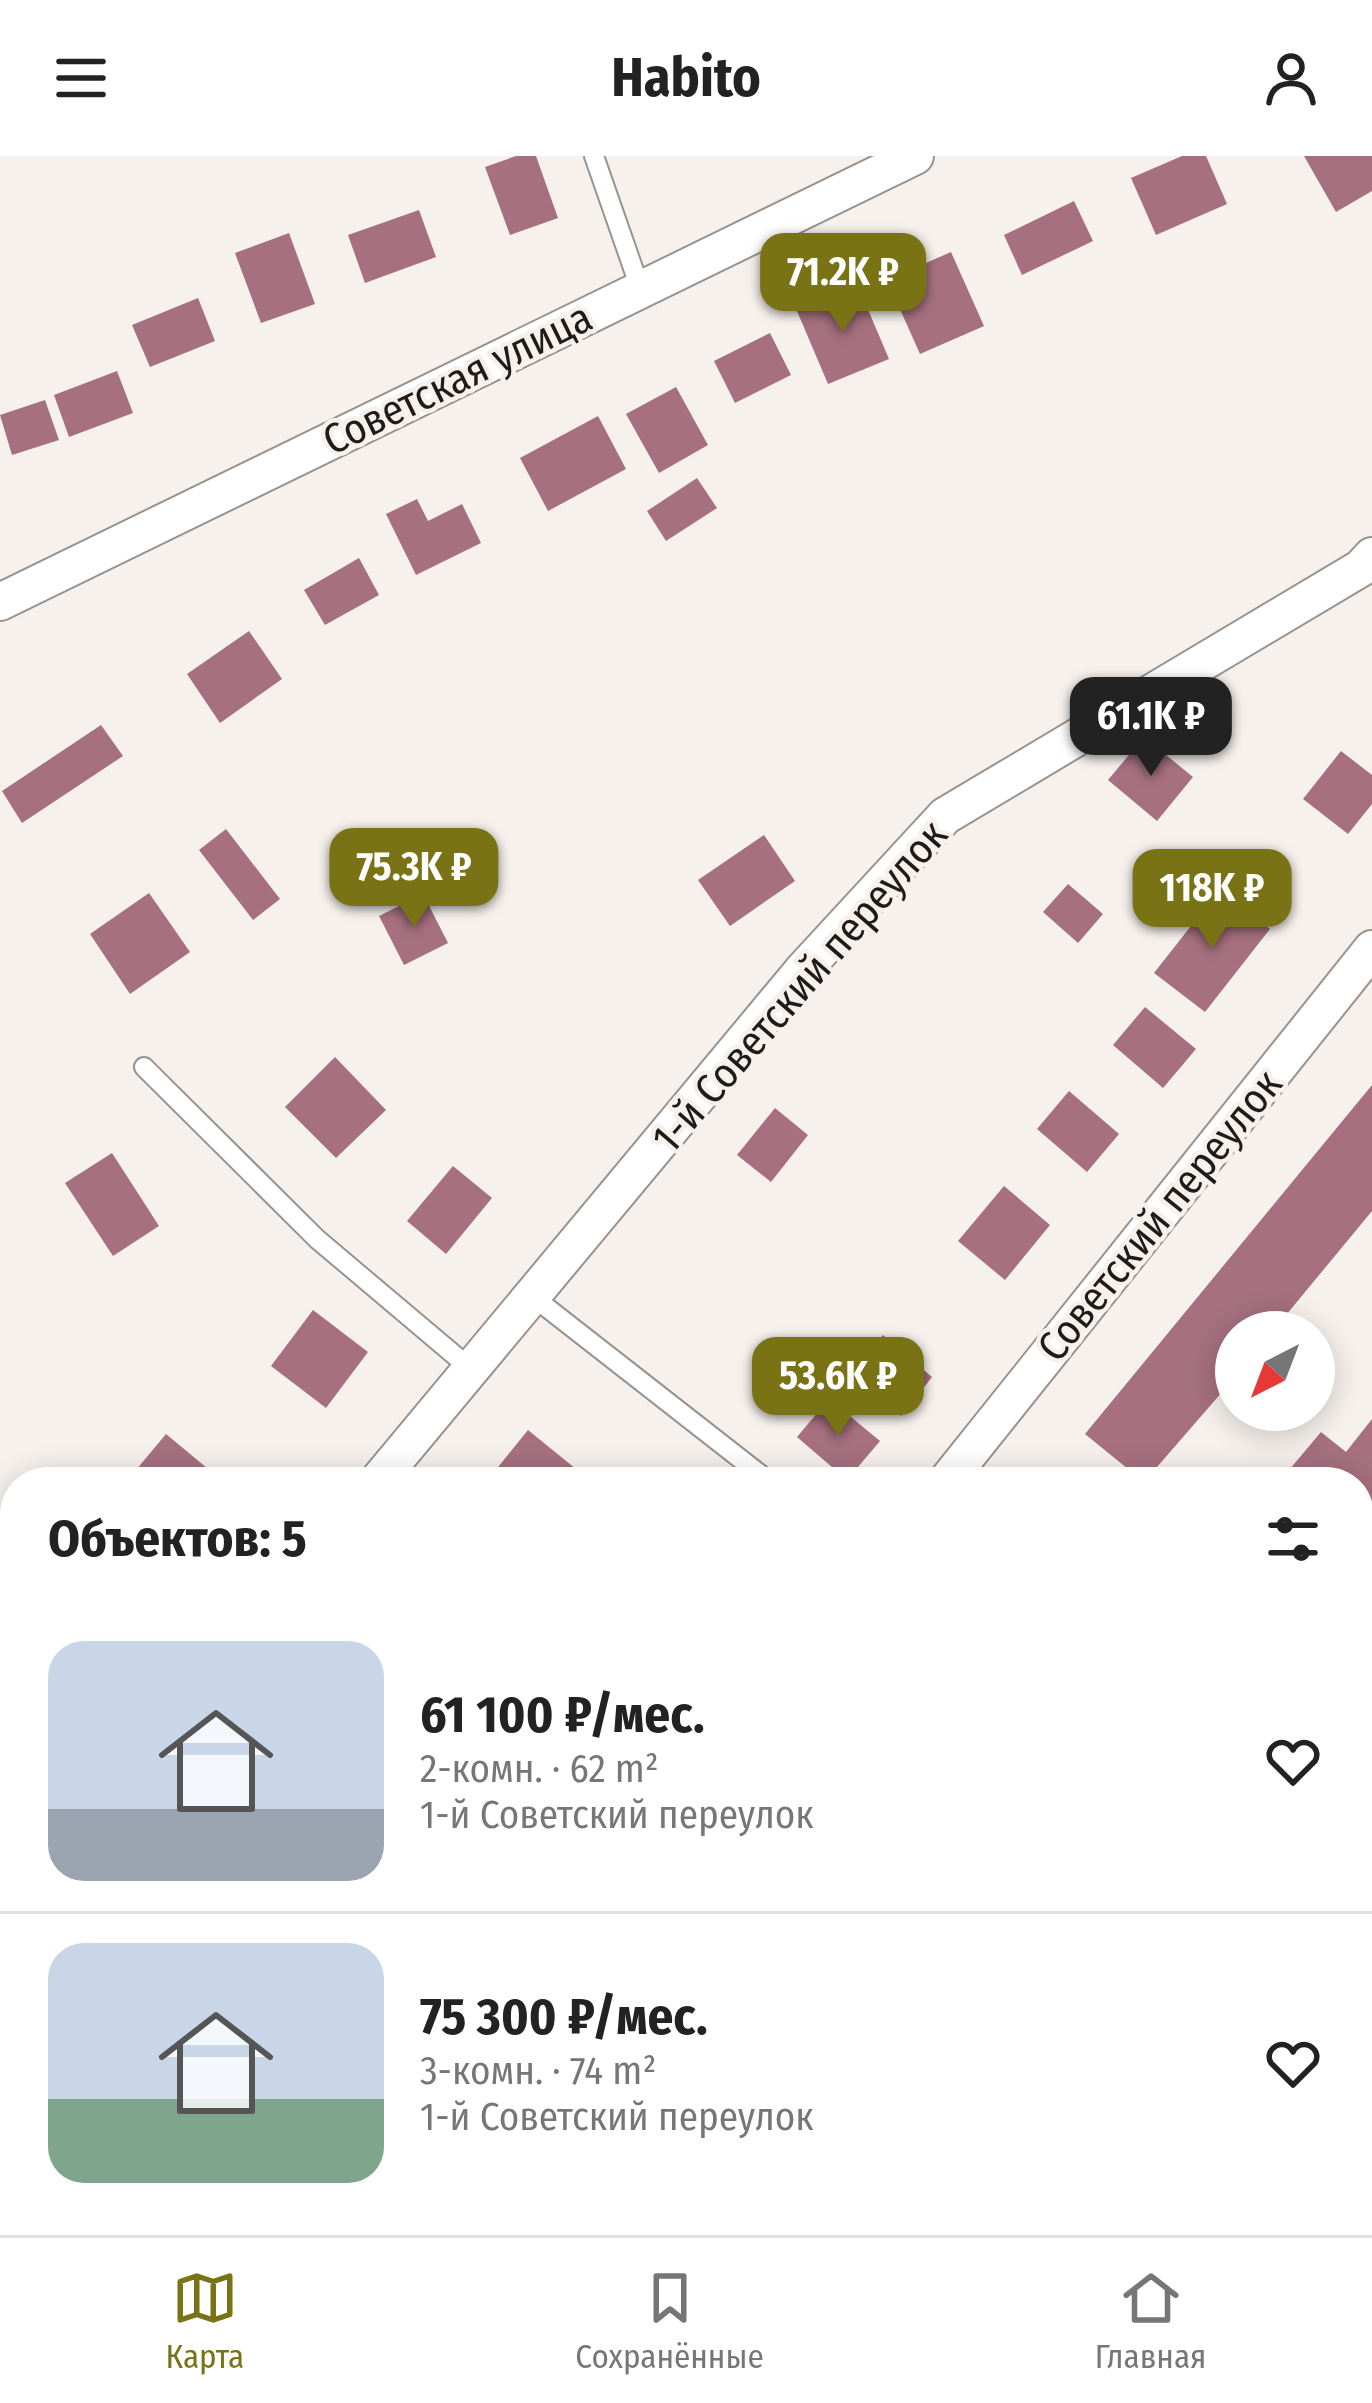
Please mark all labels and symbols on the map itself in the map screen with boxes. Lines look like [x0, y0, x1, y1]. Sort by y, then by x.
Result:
pin: 71.2K ₽ [732, 233, 954, 335]
street label: Советская улица [315, 292, 600, 466]
pin: 61.1K ₽ [1040, 677, 1262, 779]
street label: 1-й Советский переулок [642, 810, 958, 1163]
pin: 75.3K ₽ [303, 828, 525, 930]
pin: 118K ₽ [1114, 849, 1310, 951]
street label: Советский переулок [1027, 1060, 1293, 1371]
north arrow [1215, 1311, 1335, 1431]
pin: 53.6K ₽ [727, 1337, 949, 1439]

